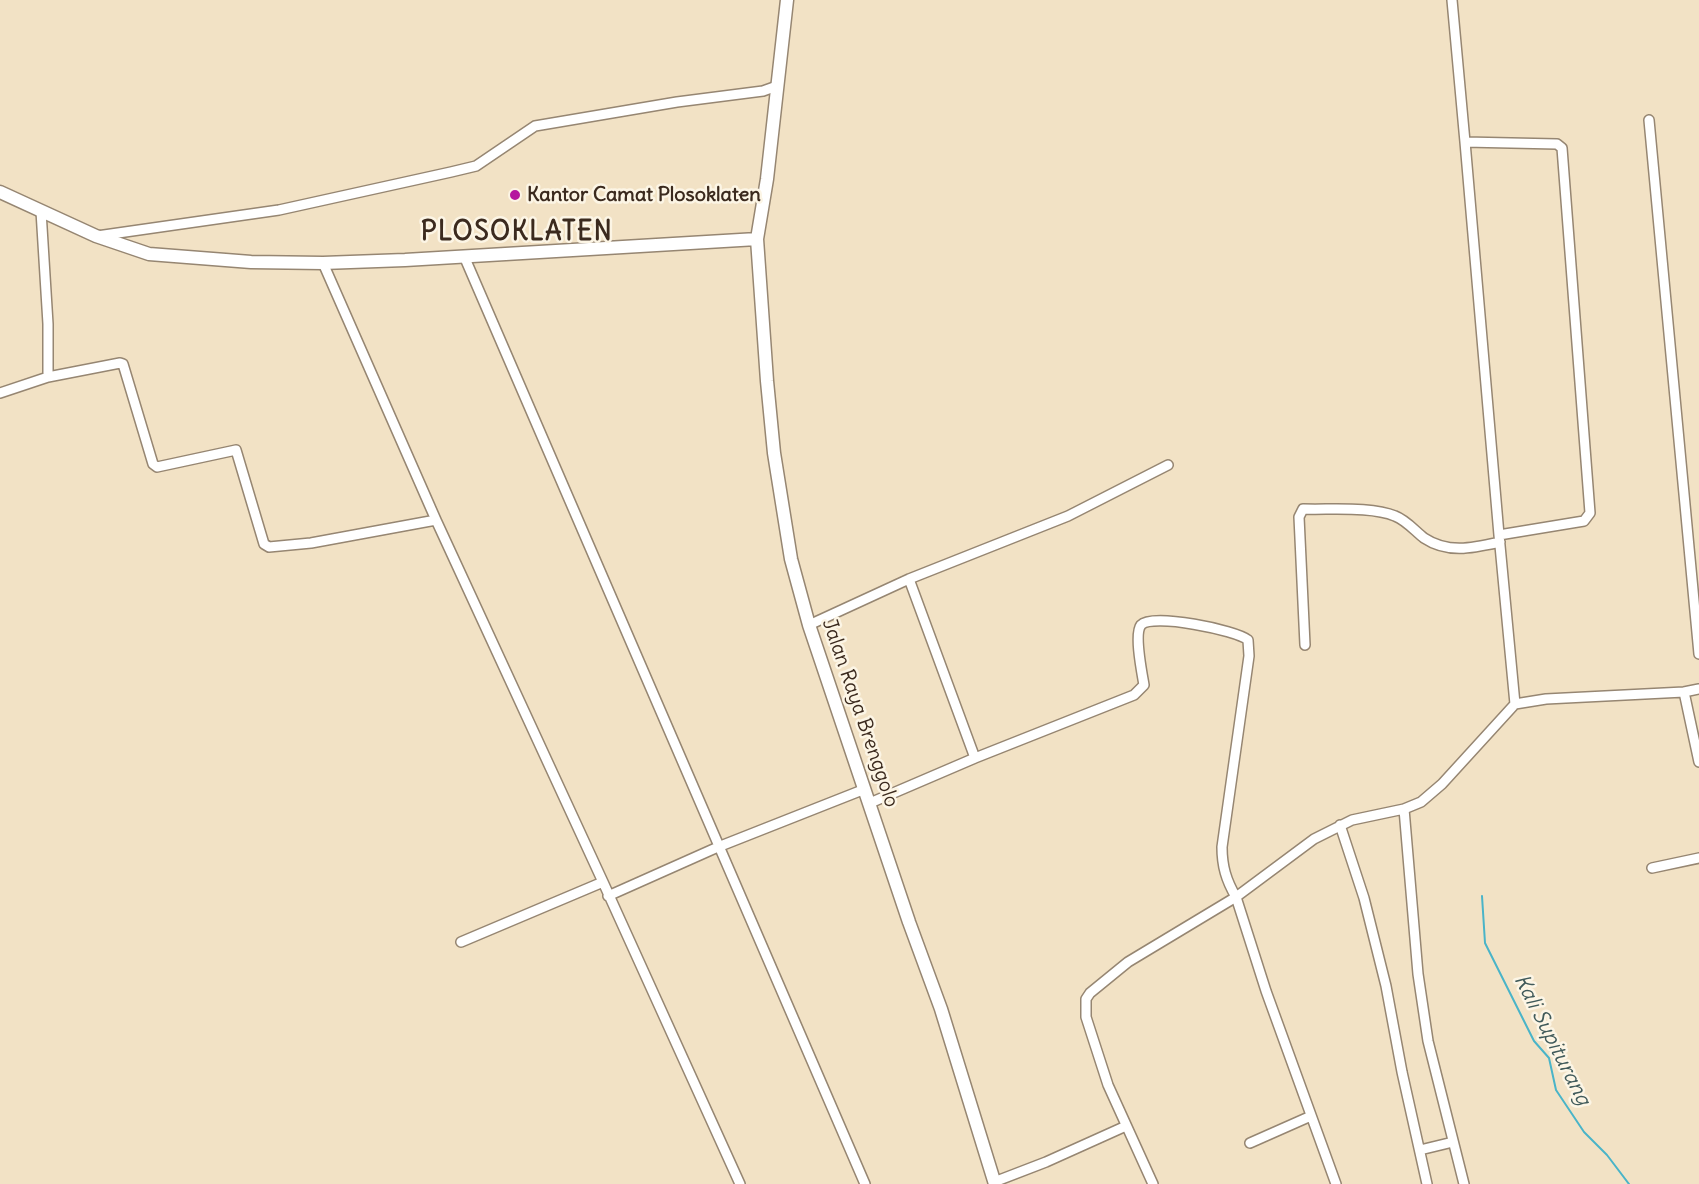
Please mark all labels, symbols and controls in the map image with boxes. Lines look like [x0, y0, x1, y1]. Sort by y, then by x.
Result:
place label: Kantor Camat Plosoklaten [527, 183, 761, 207]
marker: Kantor Camat Plosoklaten [508, 188, 522, 202]
district label: PLOSOKLATEN [421, 217, 613, 249]
street label: Jalan Raya Brenggolo [816, 616, 904, 810]
water label: Kali Supiturang [1508, 970, 1596, 1110]

